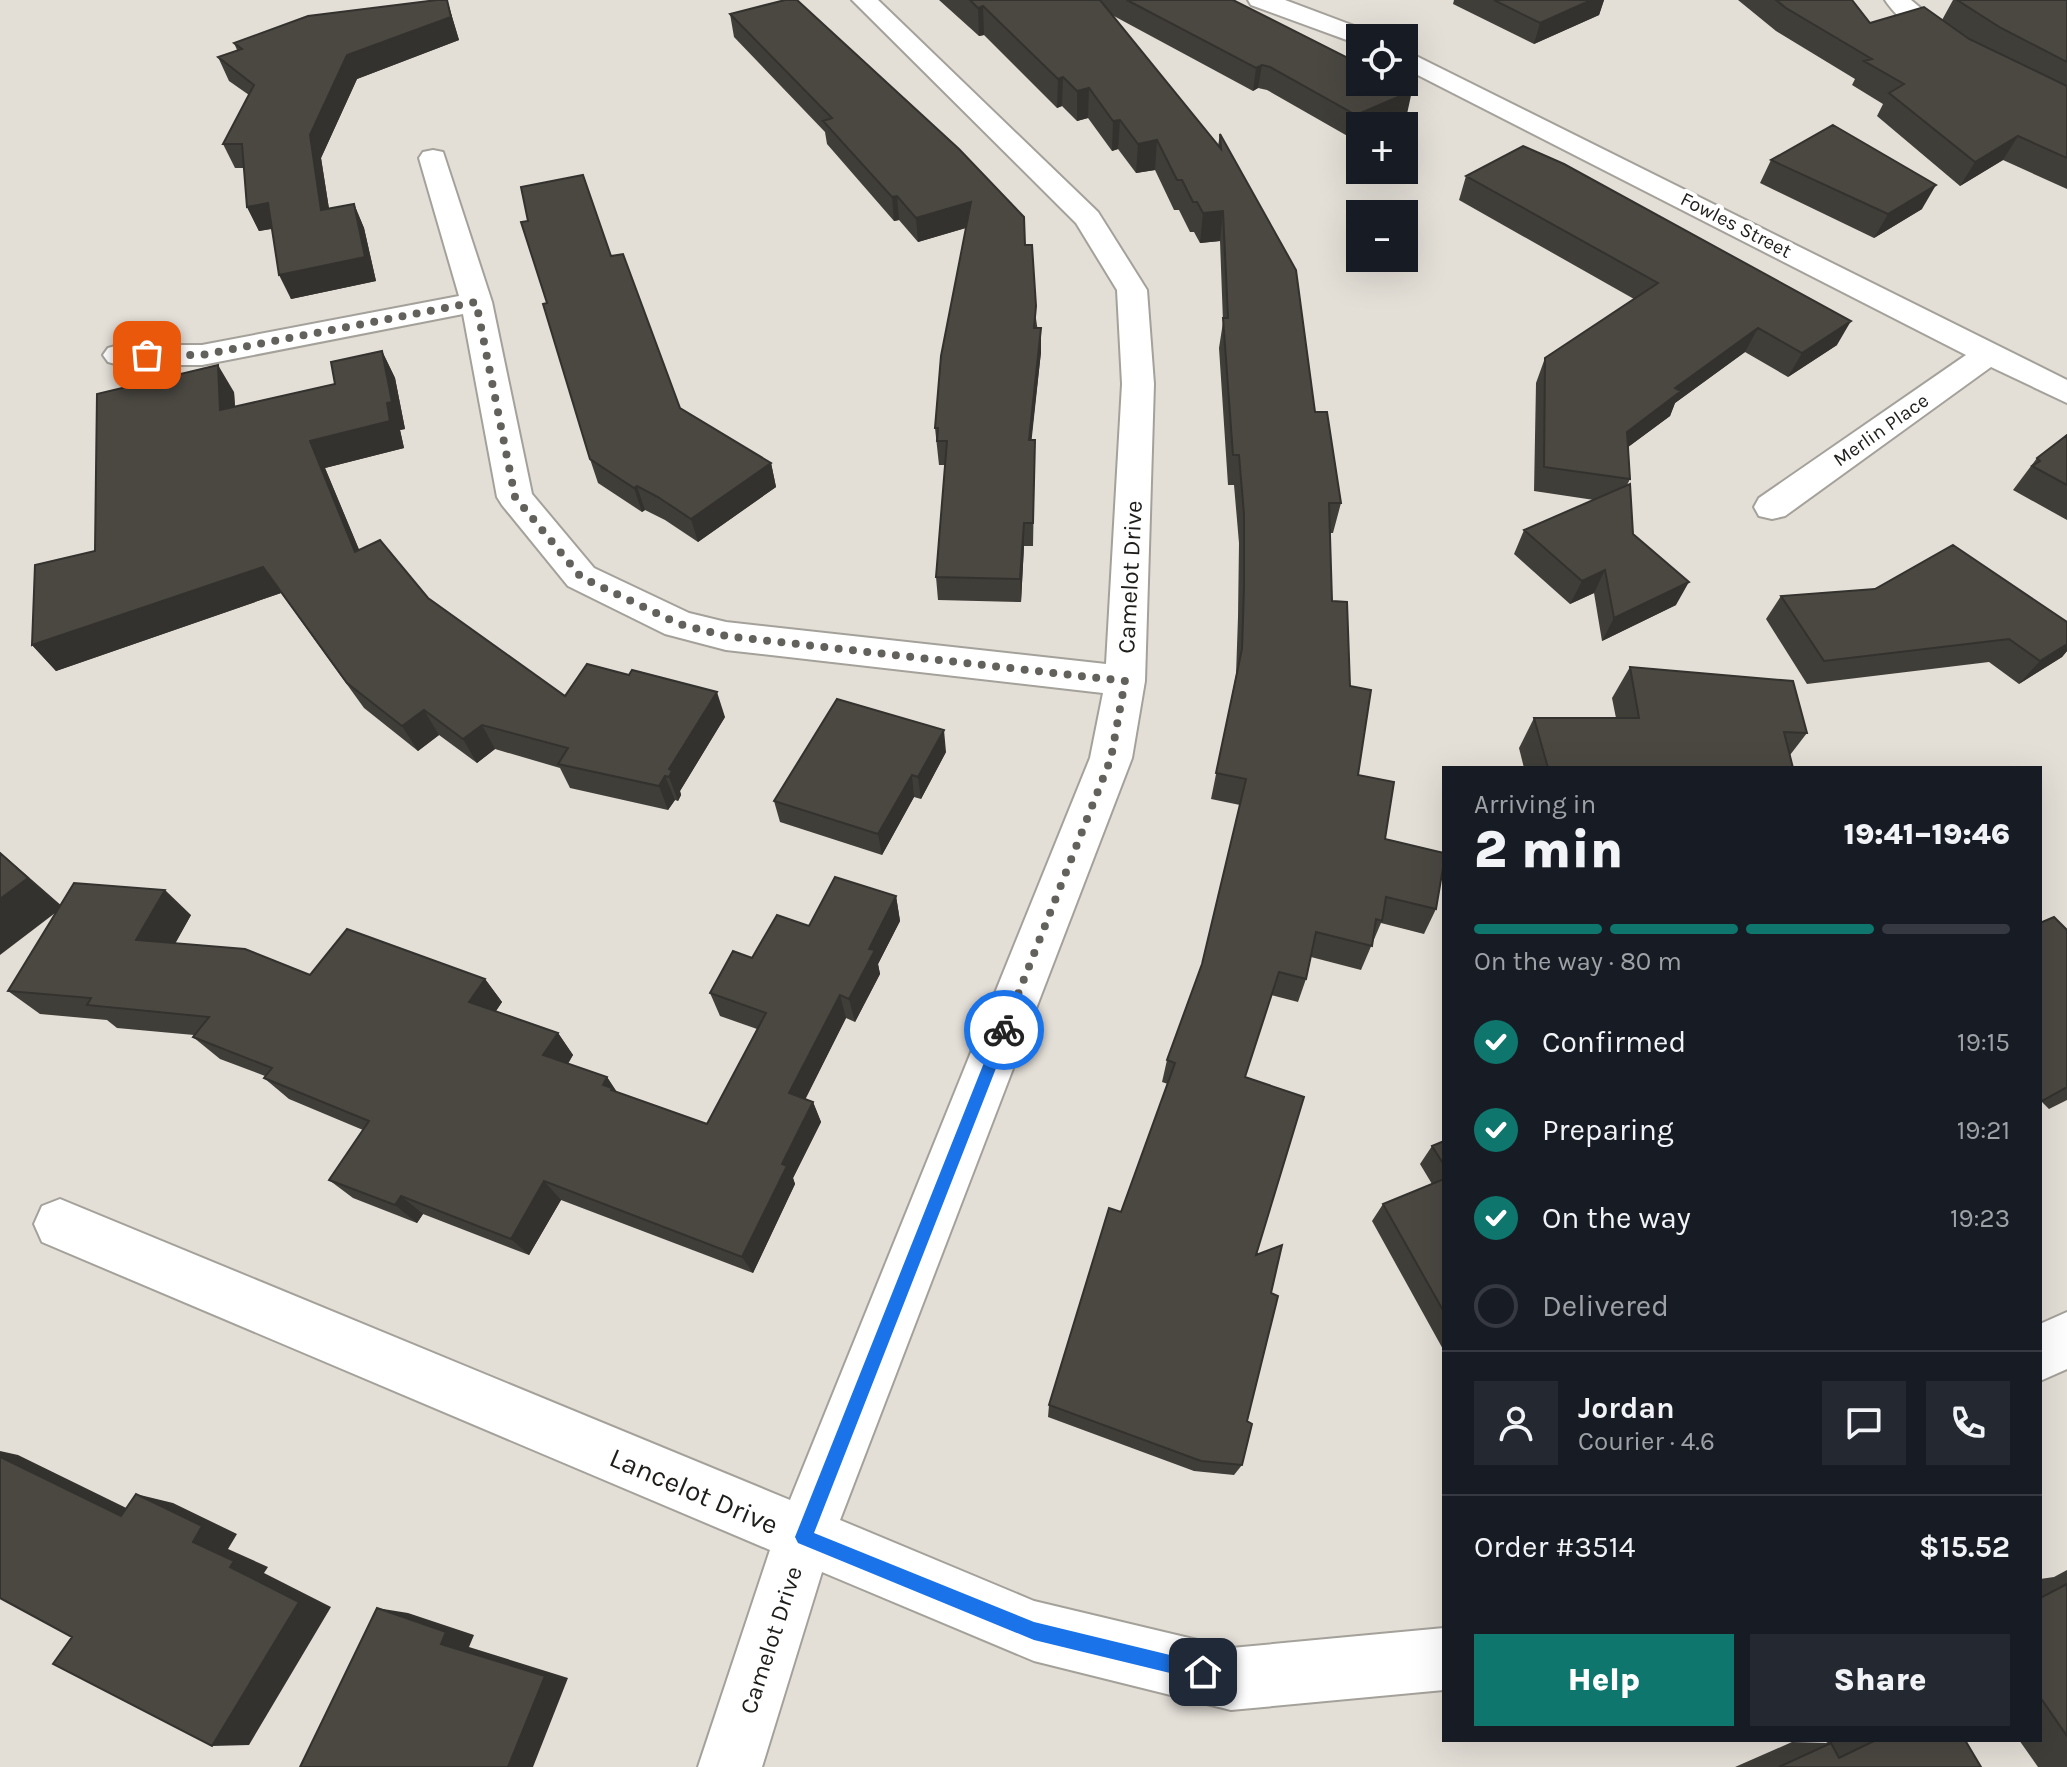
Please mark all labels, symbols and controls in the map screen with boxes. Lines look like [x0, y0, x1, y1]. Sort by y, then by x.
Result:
map controls [1346, 24, 1418, 272]
button: locate [1346, 24, 1418, 96]
button: + [1346, 112, 1418, 184]
street label: Fowles Street [1677, 187, 1796, 263]
button: − [1346, 200, 1418, 272]
pin [113, 321, 181, 389]
icon: bag [125, 333, 169, 377]
street label: Merlin Place [1829, 389, 1933, 471]
street label: Camelot Drive [1112, 500, 1148, 654]
text: Arriving in [1474, 789, 1596, 820]
text: 19:41–19:46 [1844, 816, 2010, 852]
text: 2 min [1474, 819, 1623, 880]
text: On the way · 80 m [1474, 946, 1682, 977]
courier [964, 990, 1044, 1070]
icon: bike [982, 1008, 1026, 1052]
icon: check [1474, 1020, 1518, 1064]
text: Confirmed [1542, 1024, 1686, 1060]
text: 19:15 [1957, 1027, 2010, 1058]
icon: check [1474, 1108, 1518, 1152]
text: Preparing [1542, 1112, 1674, 1148]
text: 19:21 [1957, 1115, 2010, 1146]
icon: check [1474, 1196, 1518, 1240]
text: On the way [1542, 1200, 1691, 1236]
text: 19:23 [1950, 1203, 2010, 1234]
text: Delivered [1542, 1288, 1669, 1324]
button: person [1474, 1381, 1558, 1465]
button: chat [1822, 1381, 1906, 1465]
button: phone [1926, 1381, 2010, 1465]
text: Jordan [1578, 1390, 1675, 1426]
text: Courier · 4.6 [1578, 1426, 1715, 1457]
street label: Lancelot Drive [605, 1441, 783, 1541]
text: Order #3514 [1474, 1529, 1635, 1565]
text: $15.52 [1919, 1529, 2010, 1565]
street label: Camelot Drive [734, 1563, 808, 1717]
button: Help [1474, 1634, 1734, 1726]
button: Share [1750, 1634, 2010, 1726]
pin [1169, 1638, 1237, 1706]
icon: home [1181, 1650, 1225, 1694]

